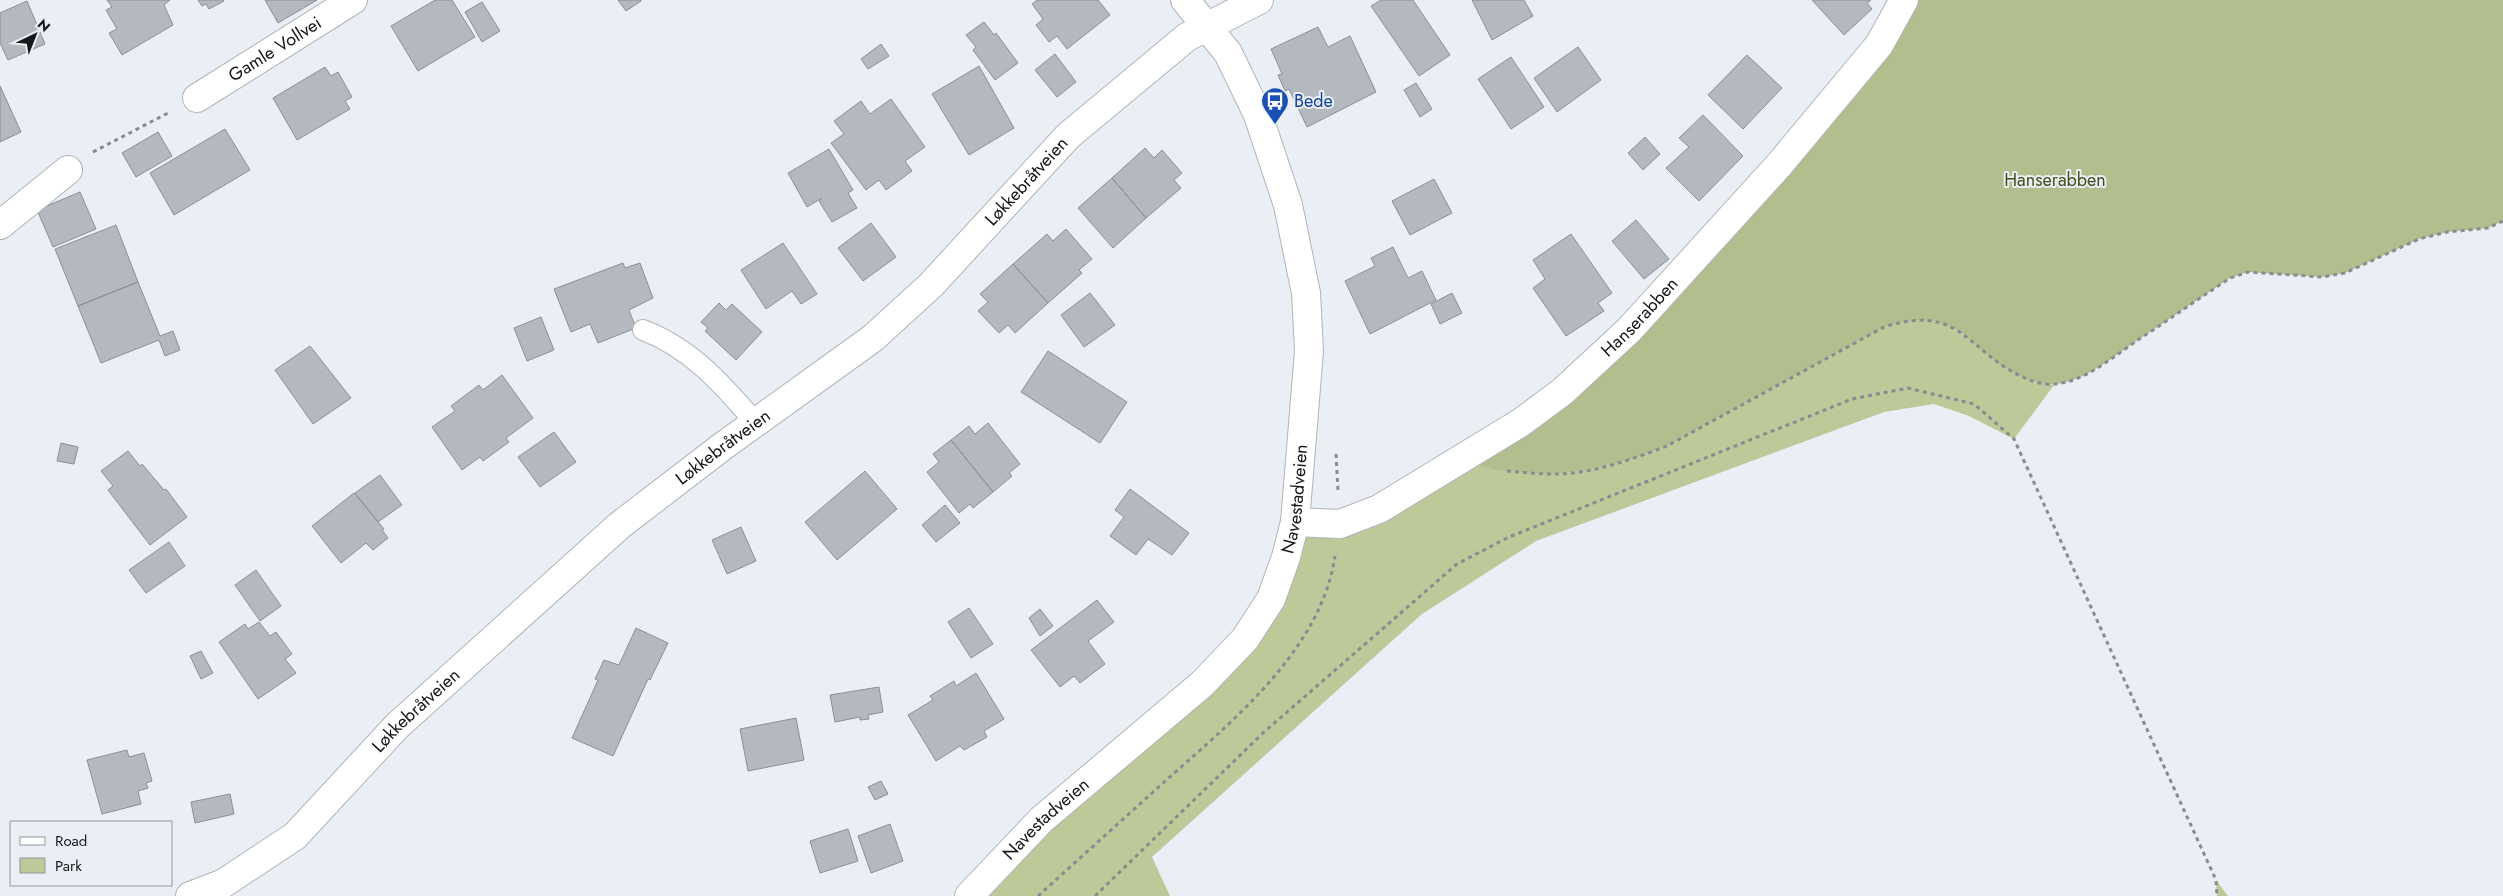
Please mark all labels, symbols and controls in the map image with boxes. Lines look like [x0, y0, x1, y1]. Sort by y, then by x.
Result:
north arrow [10, 10, 60, 60]
street label: Gamle Vollvei [223, 10, 327, 88]
text: N [33, 14, 55, 37]
bus stop icon: Bede [1260, 86, 1290, 125]
place label: Bede [1294, 88, 1333, 114]
street label: Løkkebråtveien [979, 131, 1074, 231]
park label: Hanserabben [2004, 167, 2106, 193]
street label: Hanserabben [1595, 271, 1684, 363]
street label: Løkkebråtveien [670, 403, 776, 491]
street label: Navestadveien [1274, 443, 1314, 557]
street label: Løkkebråtveien [366, 662, 466, 758]
street label: Navestadveien [997, 772, 1095, 866]
legend [10, 821, 172, 886]
text: Road [55, 830, 87, 852]
text: Park [55, 855, 82, 877]

